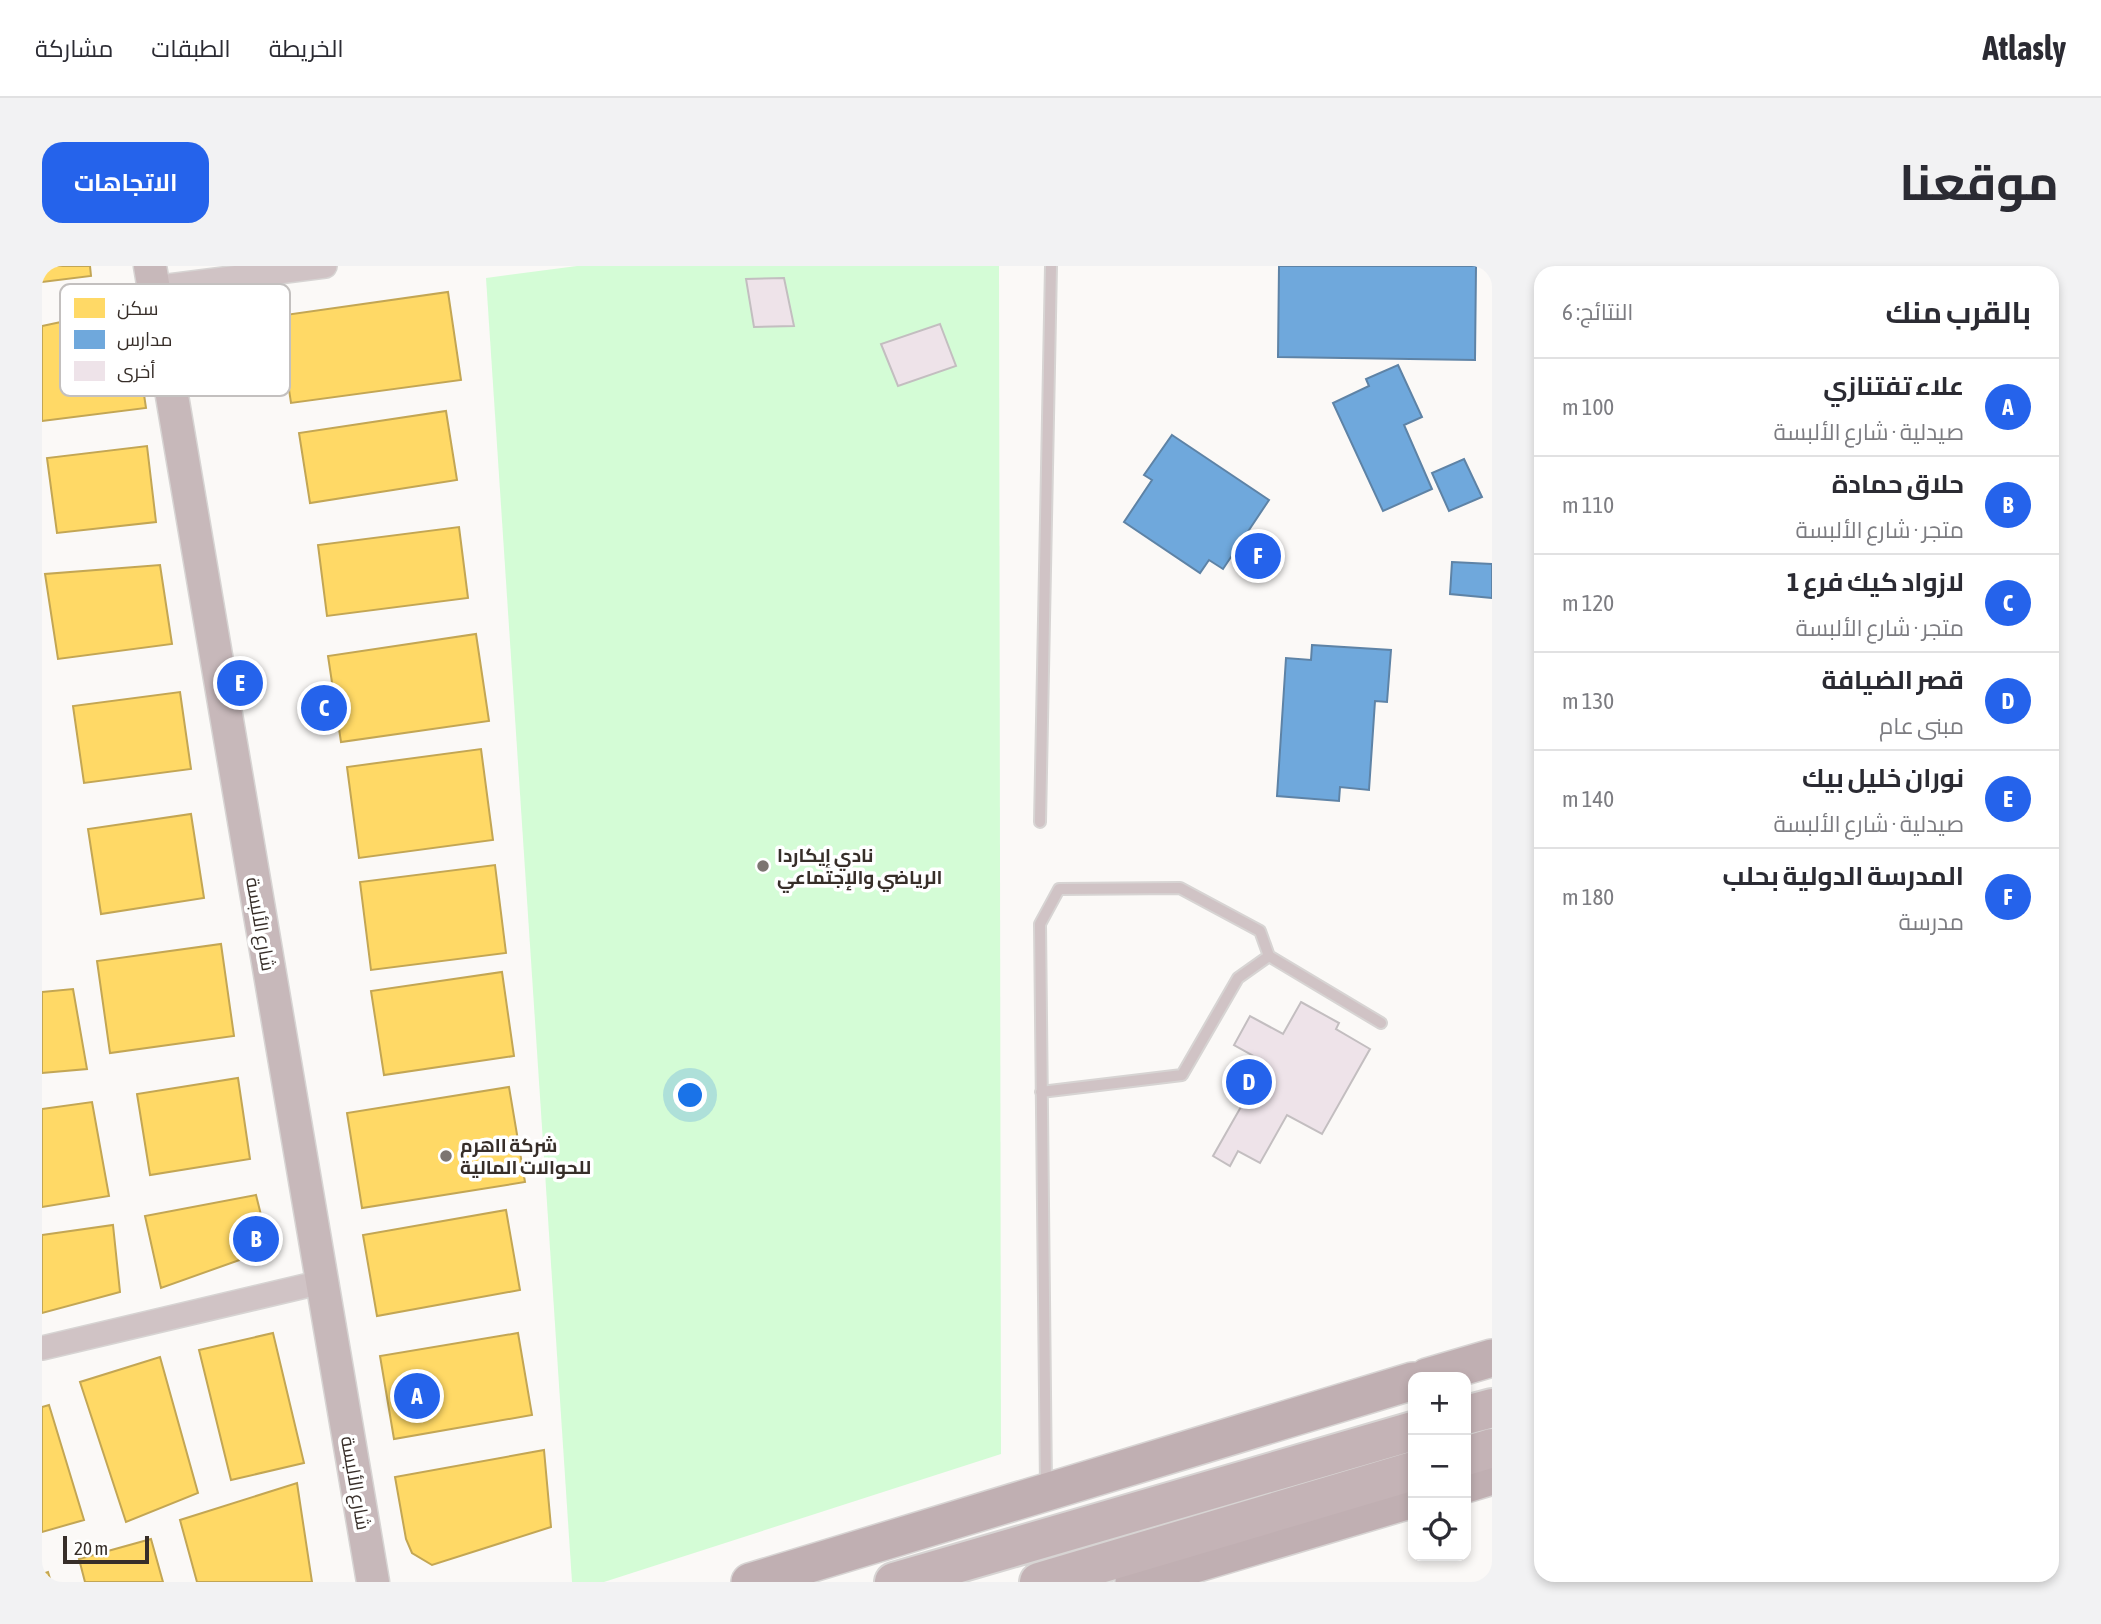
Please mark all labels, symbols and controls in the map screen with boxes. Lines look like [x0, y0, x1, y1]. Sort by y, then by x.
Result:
text: Atlasly [1983, 29, 2066, 67]
text: مشاركة [35, 35, 113, 62]
text: الطبقات [151, 35, 231, 62]
text: الخريطة [269, 35, 344, 62]
button: الاتجاهات [42, 142, 209, 223]
text: موقعنا [1899, 154, 2059, 210]
legend [60, 284, 290, 396]
text: بالقرب منك [1885, 295, 2031, 329]
text: سكن [117, 297, 159, 320]
text: النتائج: 6 [1562, 299, 1633, 325]
text: مدارس [117, 328, 172, 351]
text: أخرى [117, 360, 155, 383]
text: علاء تفتنازي [1823, 371, 1964, 401]
text: 100 m [1562, 394, 1614, 420]
text: A [2002, 394, 2014, 420]
text: صيدلية · شارع الألبسة [1774, 419, 1964, 445]
text: حلاق حمادة [1832, 469, 1964, 499]
text: 110 m [1562, 492, 1614, 518]
text: B [2003, 492, 2013, 518]
text: متجر · شارع الألبسة [1796, 517, 1964, 543]
pin: F [1235, 530, 1281, 582]
text: لازواد كيك فرع 1 [1787, 567, 1964, 597]
text: 120 m [1562, 590, 1614, 616]
text: C [2003, 590, 2013, 616]
text: متجر · شارع الألبسة [1796, 615, 1964, 641]
pin: E [217, 657, 263, 709]
text: قصر الضيافة [1822, 665, 1964, 695]
pin: C [301, 682, 347, 734]
text: 130 m [1562, 688, 1614, 714]
text: D [2002, 688, 2014, 714]
text: مبنى عام [1879, 713, 1964, 739]
text: نوران خليل بيك [1802, 763, 1964, 793]
text: 140 m [1562, 786, 1614, 812]
text: E [2003, 786, 2013, 812]
text: صيدلية · شارع الألبسة [1774, 811, 1964, 837]
place label: نادي إيكاردا الرياضي والإجتماعي [777, 844, 942, 893]
marker: نادي إيكاردا الرياضي والإجتماعي [755, 858, 771, 874]
text: المدرسة الدولية بحلب [1722, 861, 1964, 891]
street label: شارع الألبسة [239, 875, 280, 973]
text: 180 m [1562, 884, 1614, 910]
text: F [2003, 884, 2013, 910]
text: مدرسة [1899, 909, 1964, 935]
pin: D [1226, 1056, 1272, 1108]
your location [673, 1078, 707, 1112]
place label: شركة ااهرم للحوالات المالية [460, 1134, 591, 1179]
marker: شركة ااهرم للحوالات المالية [438, 1148, 454, 1164]
pin: B [233, 1213, 279, 1265]
pin: A [394, 1370, 440, 1422]
map controls [1408, 1372, 1471, 1561]
button: + [1408, 1372, 1471, 1435]
street label: شارع الألبسة [334, 1434, 375, 1532]
button: − [1408, 1435, 1471, 1498]
button: locate [1408, 1498, 1471, 1561]
scale bar [63, 1533, 149, 1565]
text: 20 m [74, 1537, 108, 1559]

